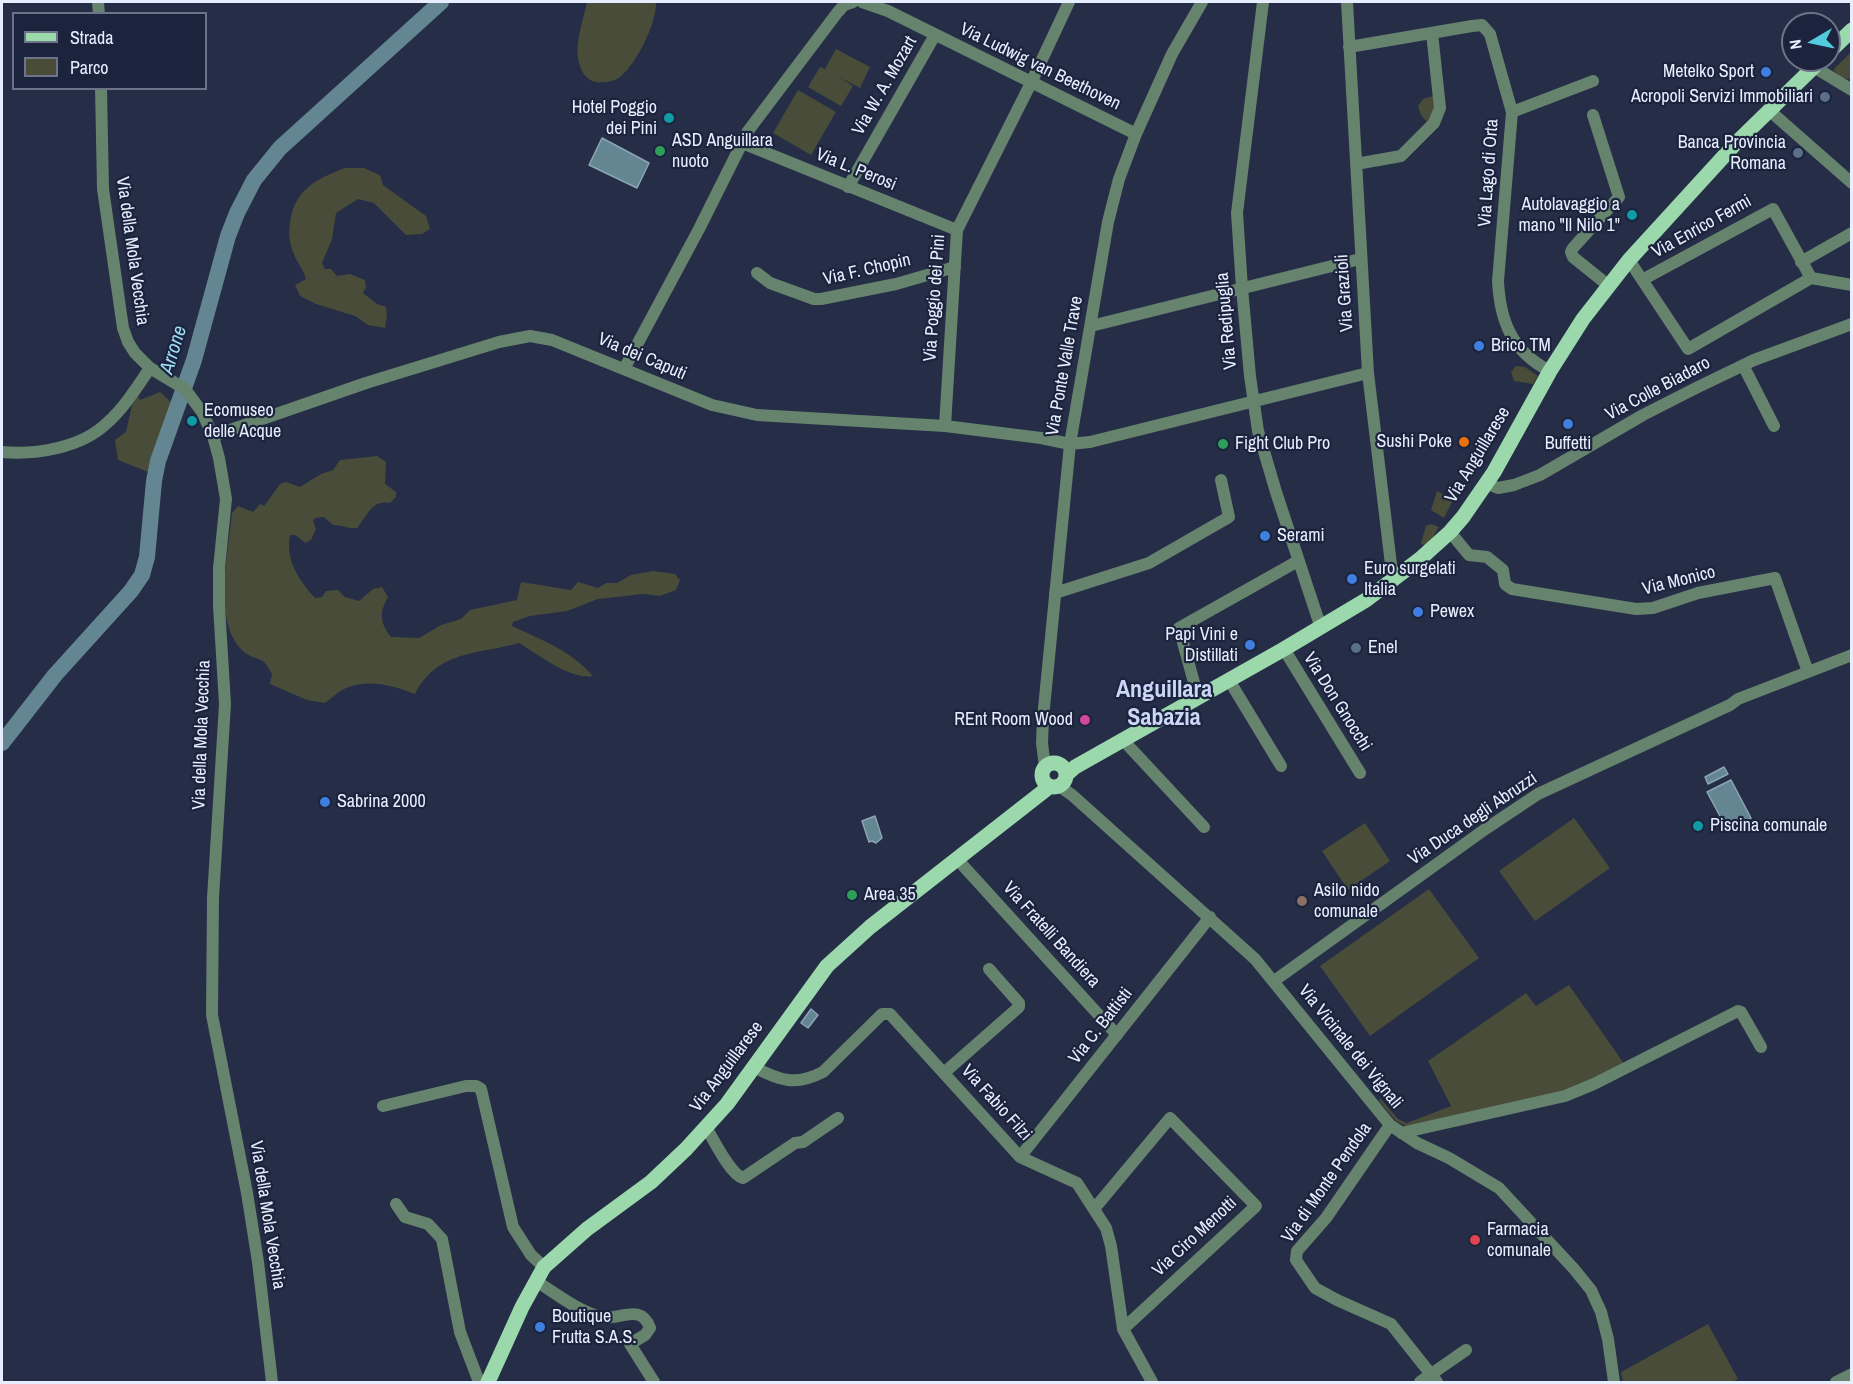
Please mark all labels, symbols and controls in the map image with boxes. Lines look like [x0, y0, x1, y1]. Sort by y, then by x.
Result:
legend [12, 12, 207, 90]
north arrow [1781, 12, 1841, 72]
street label: Via Ludwig van Beethoven [956, 19, 1124, 115]
text: Strada [70, 25, 114, 50]
street label: Via W. A. Mozart [848, 33, 922, 139]
text: N [1784, 38, 1807, 51]
text: Parco [70, 55, 109, 80]
place label: Metelko Sport [1663, 61, 1754, 83]
marker: Metelko Sport [1759, 65, 1773, 79]
place label: Acropoli Servizi Immobiliari [1631, 86, 1813, 108]
marker: Acropoli Servizi Immobiliari [1818, 90, 1832, 104]
place label: Hotel Poggio dei Pini [572, 97, 657, 140]
marker: Hotel Poggio dei Pini [662, 111, 676, 125]
street label: Via Lago di Orta [1474, 118, 1504, 228]
place label: ASD Anguillara nuoto [672, 130, 773, 172]
place label: Banca Provincia Romana [1678, 132, 1786, 174]
marker: ASD Anguillara nuoto [653, 144, 667, 158]
street label: Via L. Perosi [813, 144, 899, 196]
marker: Banca Provincia Romana [1791, 146, 1805, 160]
street label: Via della Mola Vecchia [111, 175, 153, 327]
street label: Via Enrico Fermi [1648, 191, 1756, 263]
place label: Autolavaggio a mano "Il Nilo 1" [1518, 194, 1620, 236]
marker: Autolavaggio a mano "Il Nilo 1" [1625, 208, 1639, 222]
street label: Via Poggio dei Pini [920, 234, 950, 362]
street label: Via F. Chopin [821, 249, 913, 291]
street label: Via Grazioli [1332, 253, 1358, 333]
street label: Via Redipuglia [1212, 272, 1242, 370]
street label: Via Ponte Valle Trave [1042, 294, 1088, 438]
water label: Arrone [155, 323, 193, 377]
street label: Via dei Caputi [594, 329, 690, 385]
place label: Brico TM [1491, 335, 1551, 357]
marker: Brico TM [1472, 339, 1486, 353]
street label: Via Colle Biadaro [1602, 352, 1714, 426]
place label: Ecomuseo delle Acque [204, 400, 281, 442]
street label: Via Anguillarese [1441, 403, 1515, 507]
marker: Ecomuseo delle Acque [185, 414, 199, 428]
marker: Buffetti [1561, 417, 1575, 431]
place label: Sushi Poke [1377, 431, 1452, 453]
place label: Fight Club Pro [1235, 433, 1330, 455]
place label: Buffetti [1545, 433, 1591, 455]
marker: Sushi Poke [1457, 435, 1471, 449]
marker: Fight Club Pro [1216, 437, 1230, 451]
place label: Serami [1277, 525, 1325, 547]
marker: Serami [1258, 529, 1272, 543]
place label: Euro surgelati Italia [1364, 558, 1456, 600]
street label: Via Monico [1640, 562, 1718, 600]
marker: Euro surgelati Italia [1345, 572, 1359, 586]
place label: Pewex [1430, 601, 1474, 623]
marker: Pewex [1411, 605, 1425, 619]
place label: Papi Vini e Distillati [1165, 624, 1238, 666]
place label: Enel [1368, 637, 1398, 659]
marker: Papi Vini e Distillati [1243, 638, 1257, 652]
marker: Enel [1349, 641, 1363, 655]
street label: Via Don Gnocchi [1298, 649, 1376, 755]
street label: Via della Mola Vecchia [189, 660, 215, 810]
district label: Anguillara Sabazia [1116, 677, 1212, 733]
place label: REnt Room Wood [954, 709, 1073, 731]
marker: REnt Room Wood [1078, 713, 1092, 727]
street label: Via Duca degli Abruzzi [1404, 768, 1542, 870]
place label: Sabrina 2000 [337, 791, 426, 813]
marker: Sabrina 2000 [318, 795, 332, 809]
place label: Piscina comunale [1710, 815, 1827, 837]
marker: Piscina comunale [1691, 819, 1705, 833]
street label: Via Fratelli Bandiera [998, 878, 1104, 992]
place label: Asilo nido comunale [1314, 880, 1380, 922]
place label: Area 35 [864, 884, 916, 906]
marker: Area 35 [845, 888, 859, 902]
marker: Asilo nido comunale [1295, 894, 1309, 908]
street label: Via Vicinale dei Vignali [1293, 981, 1407, 1113]
street label: Via C. Battisti [1065, 984, 1137, 1068]
street label: Via Anguillarese [686, 1017, 768, 1117]
street label: Via Fabio Filzi [956, 1060, 1036, 1146]
street label: Via di Monte Pendola [1278, 1119, 1376, 1247]
street label: Via della Mola Vecchia [245, 1139, 289, 1291]
street label: Via Ciro Menotti [1148, 1193, 1242, 1281]
place label: Farmacia comunale [1487, 1219, 1551, 1262]
marker: Farmacia comunale [1468, 1233, 1482, 1247]
place label: Boutique Frutta S.A.S. [552, 1306, 637, 1348]
marker: Boutique Frutta S.A.S. [533, 1320, 547, 1334]

